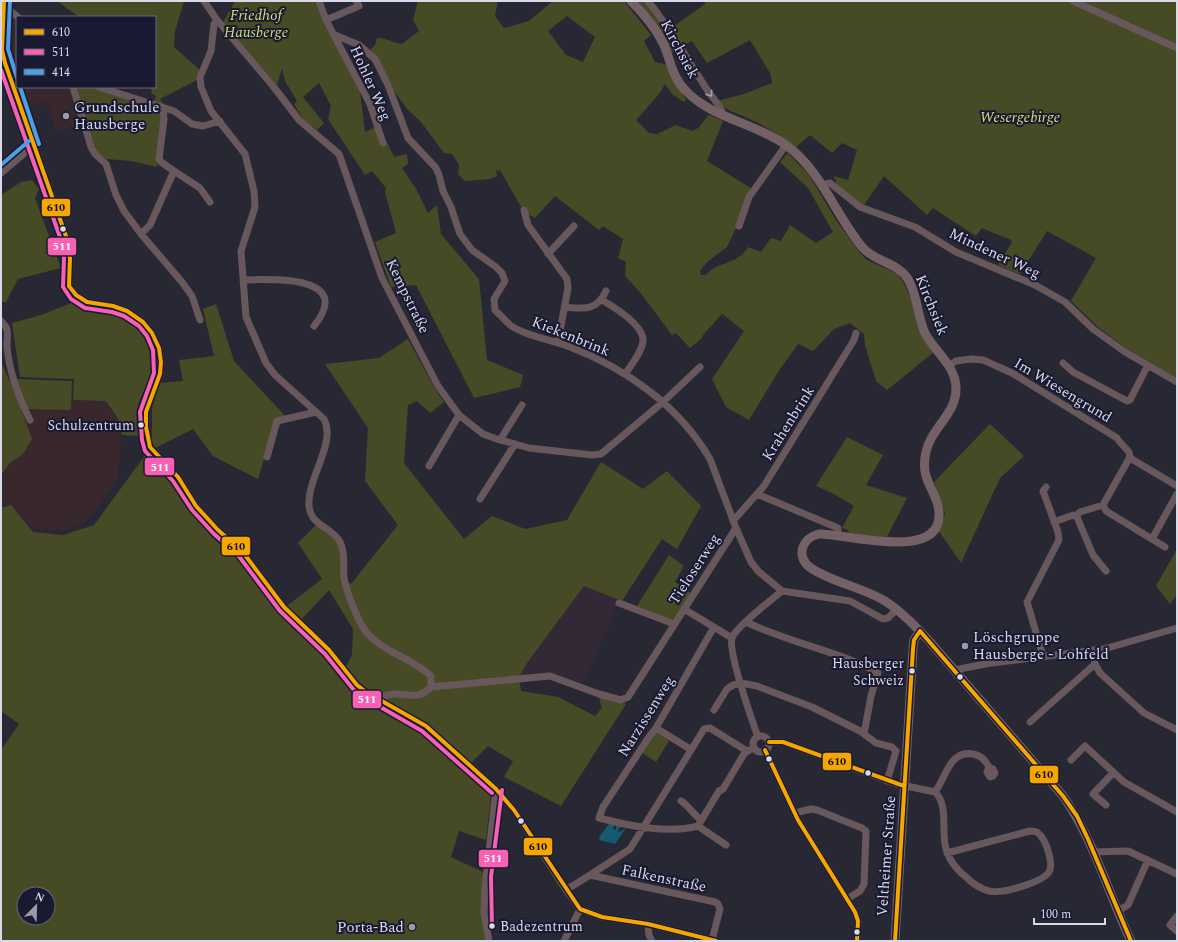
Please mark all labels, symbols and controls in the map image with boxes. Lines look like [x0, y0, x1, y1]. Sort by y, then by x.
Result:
park label: Friedhof Hausberge [224, 4, 288, 44]
legend [16, 16, 156, 88]
street label: Kirchsiek [654, 16, 705, 83]
text: 610 [52, 23, 70, 42]
street label: Hohler Weg [344, 42, 397, 125]
text: 511 [52, 43, 70, 62]
text: 414 [52, 63, 70, 82]
one-way arrow [705, 90, 713, 97]
place label: Grundschule Hausberge [74, 96, 160, 136]
park label: Wesergebirge [980, 106, 1061, 129]
marker: Grundschule Hausberge [61, 111, 71, 121]
line badge: 610 [41, 198, 71, 217]
text: 610 [47, 199, 65, 216]
street label: Mindener Weg [945, 222, 1045, 285]
unlabelled marker [58, 224, 68, 234]
line badge: 511 [47, 237, 77, 256]
text: 511 [53, 238, 71, 255]
street label: Kempstraße [380, 255, 436, 338]
street label: Kirchsiek [909, 271, 954, 339]
street label: Kiekenbrink [528, 310, 613, 363]
street label: Im Wiesengrund [1009, 352, 1116, 429]
street label: Krahenbrink [756, 381, 821, 465]
place label: Schulzentrum [47, 415, 134, 436]
marker: Schulzentrum [136, 420, 146, 430]
line badge: 511 [144, 457, 175, 476]
text: 511 [151, 459, 169, 476]
street label: Tieloserweg [663, 529, 726, 610]
line badge: 610 [221, 536, 251, 556]
text: 610 [227, 538, 245, 555]
place label: Löschgruppe Hausberge - Lohfeld [973, 626, 1109, 666]
marker: Löschgruppe Hausberge - Lohfeld [960, 641, 970, 651]
place label: Hausberger Schweiz [832, 653, 904, 691]
marker: Hausberger Schweiz [907, 666, 917, 676]
street label: Narzissenweg [612, 671, 681, 762]
unlabelled marker [955, 672, 965, 682]
line badge: 511 [352, 690, 382, 709]
text: 511 [358, 691, 376, 708]
line badge: 610 [822, 752, 852, 771]
text: 610 [828, 753, 846, 770]
unlabelled marker [764, 754, 774, 764]
line badge: 610 [1029, 765, 1059, 784]
text: 610 [1035, 766, 1053, 783]
unlabelled marker [863, 768, 873, 778]
street label: Veltheimer Straße [871, 795, 902, 917]
unlabelled marker [516, 816, 526, 826]
line badge: 610 [523, 837, 553, 856]
text: 610 [529, 838, 547, 855]
line badge: 511 [478, 849, 509, 868]
text: 511 [484, 850, 502, 867]
street label: Falkenstraße [619, 858, 708, 899]
north arrow [16, 886, 56, 926]
text: N [32, 888, 47, 907]
scale bar [1034, 900, 1105, 926]
text: 100 m [1040, 905, 1071, 924]
place label: Porta-Bad [337, 916, 404, 939]
place label: Badezentrum [500, 916, 583, 937]
marker: Badezentrum [487, 921, 497, 931]
marker: Porta-Bad [407, 922, 417, 932]
unlabelled marker [852, 927, 862, 937]

